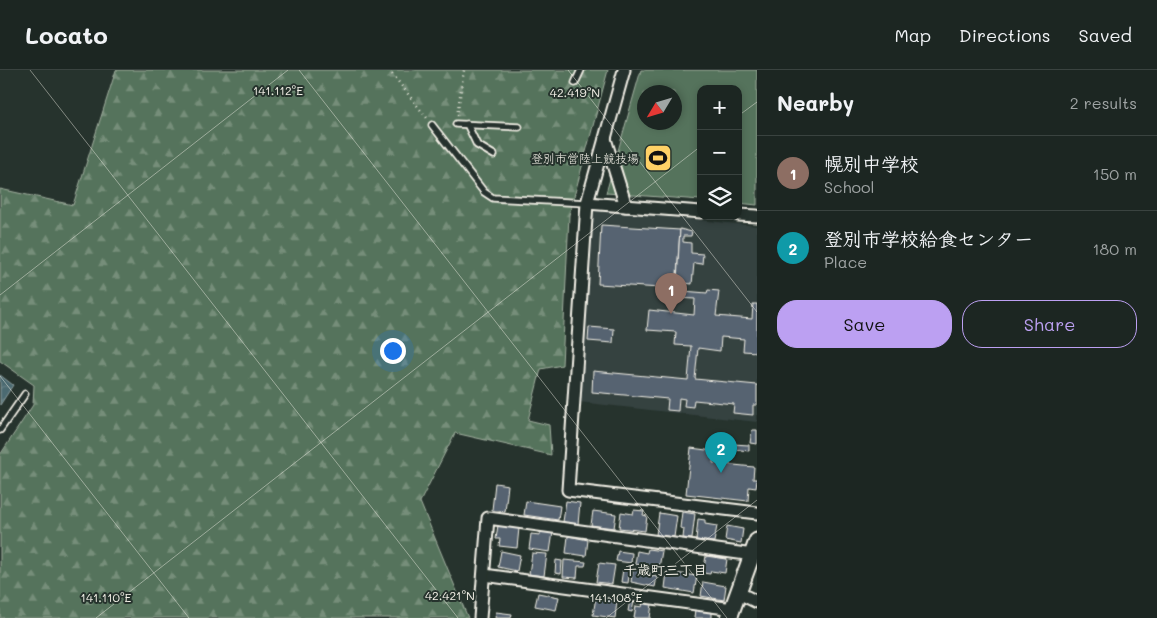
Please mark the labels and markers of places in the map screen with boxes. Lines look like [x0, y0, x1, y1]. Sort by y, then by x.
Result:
sports icon: 登別市営陸上競技場 [643, 143, 673, 173]
place label: 登別市営陸上競技場 [531, 150, 639, 166]
pin: 1 [655, 273, 687, 314]
pin: 2 [705, 432, 737, 473]

